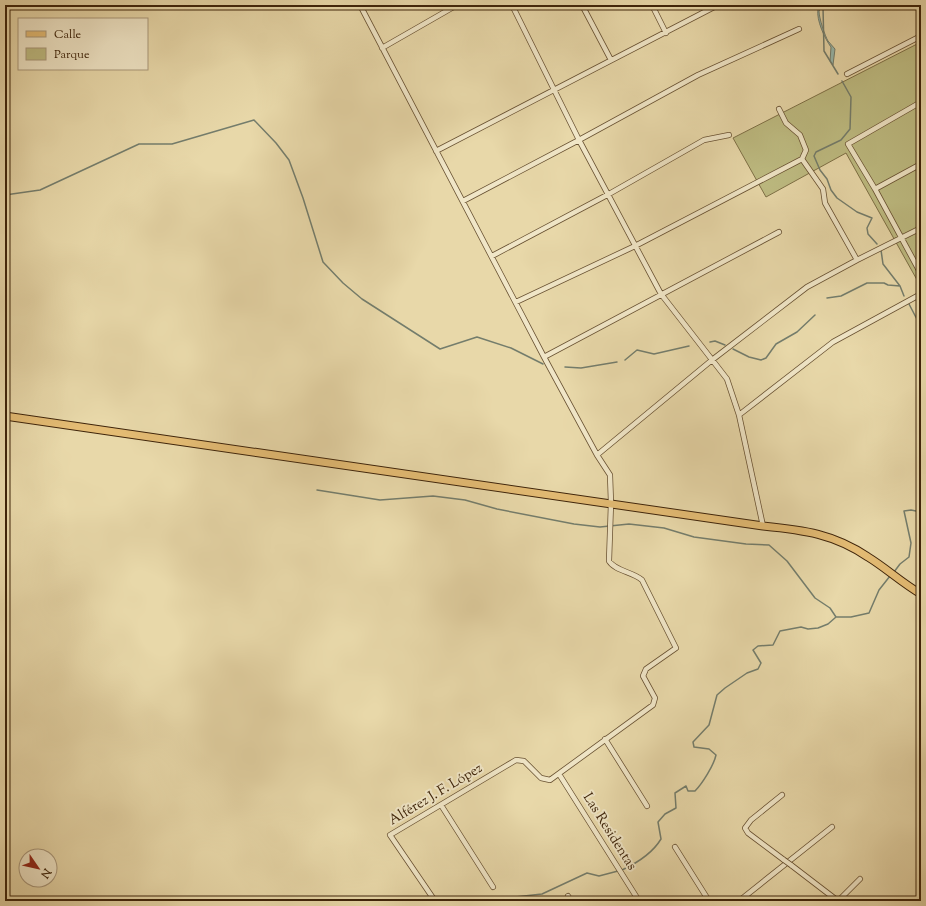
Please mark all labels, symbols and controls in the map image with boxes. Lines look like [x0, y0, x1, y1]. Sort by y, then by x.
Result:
legend [18, 18, 148, 70]
text: Calle [54, 26, 82, 44]
text: Parque [54, 46, 90, 64]
street label: Alférez J. F. López [385, 759, 487, 831]
street label: Las Residentas [577, 789, 641, 875]
north arrow [18, 848, 58, 888]
text: N [36, 864, 55, 881]

